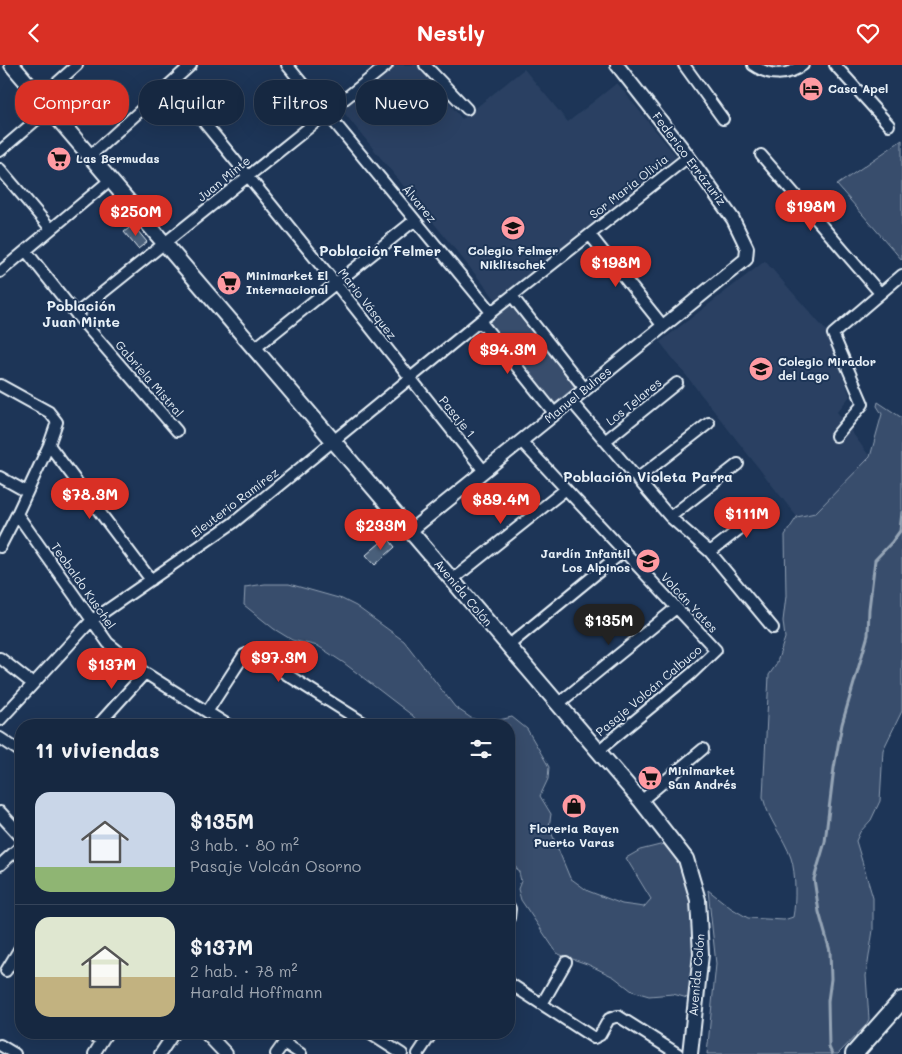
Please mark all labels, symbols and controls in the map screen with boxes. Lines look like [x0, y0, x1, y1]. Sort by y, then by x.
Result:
text: Nestly [417, 18, 485, 47]
icon: back [20, 19, 48, 47]
icon: heart [854, 19, 882, 47]
hotel icon: Casa Apel [798, 76, 824, 102]
chip: Comprar [15, 80, 129, 125]
chip: Alquilar [139, 80, 244, 125]
chip: Filtros [254, 80, 346, 125]
chip: Nuevo [356, 80, 447, 125]
place label: Casa Apel [828, 80, 888, 96]
street label: Federico Errázuriz [649, 109, 730, 209]
supermarket icon: Las Bermudas [46, 146, 72, 172]
place label: Las Bermudas [76, 150, 160, 166]
street label: Sor María Olivia [586, 150, 671, 222]
street label: Juan Minte [194, 152, 253, 204]
street label: Álvarez [399, 181, 441, 226]
pin: $198M [776, 189, 846, 232]
pin: $250M [101, 195, 171, 237]
text: $198M [786, 195, 836, 216]
text: $250M [110, 200, 162, 221]
school or university icon: Colegio Felmer Niklitschek [500, 215, 526, 241]
district label: Población Felmer [319, 241, 441, 260]
place label: Colegio Felmer Niklitschek [468, 242, 558, 272]
pin: $198M [581, 245, 651, 288]
text: $198M [591, 251, 641, 272]
street label: Mario Vásquez [335, 265, 401, 342]
place label: Minimarket El Internacional [246, 267, 328, 297]
supermarket icon: Minimarket El Internacional [216, 270, 242, 296]
district label: Población Juan Minte [42, 296, 120, 331]
pin: $94.3M [467, 333, 549, 375]
street label: Gabriela Mistral [112, 337, 187, 420]
text: $94.3M [479, 338, 537, 359]
place label: Colegio Mirador del Lago [778, 353, 876, 383]
school or university icon: Colegio Mirador del Lago [748, 356, 774, 382]
street label: Manuel Bulnes [541, 362, 614, 426]
street label: Los Telares [602, 374, 665, 429]
street label: Pasaje 1 [436, 392, 479, 440]
street label: Eleuterio Ramírez [187, 464, 282, 540]
district label: Población Violeta Parra [563, 467, 733, 486]
pin: $78.3M [49, 477, 131, 520]
text: $78.3M [62, 483, 118, 504]
pin: $89.4M [460, 483, 542, 525]
text: $89.4M [472, 488, 530, 509]
pin: $111M [712, 497, 782, 539]
text: $111M [725, 502, 769, 523]
pin: $233M [346, 509, 416, 551]
text: $233M [356, 514, 406, 535]
street label: Teobaldo Kuschel [48, 539, 120, 632]
place label: Jardín Infantil Los Alpinos [540, 545, 630, 575]
school or university icon: Jardín Infantil Los Alpinos [635, 548, 661, 574]
street label: Avenida Colón [431, 556, 496, 629]
street label: Volcán Yates [658, 569, 722, 636]
pin: $135M [574, 603, 644, 646]
text: $135M [585, 609, 633, 630]
pin: $97.3M [238, 641, 320, 683]
street label: Pasaje Volcán Calbuco [592, 641, 705, 739]
text: $97.3M [251, 646, 307, 667]
pin: $137M [77, 647, 147, 690]
text: $137M [88, 653, 136, 674]
icon: filters [467, 735, 495, 763]
text: 11 viviendas [35, 736, 159, 763]
place label: Minimarket San Andrés [668, 762, 737, 792]
supermarket icon: Minimarket San Andrés [637, 765, 663, 791]
shop icon: Floreria Rayen Puerto Varas [561, 793, 587, 819]
text: $135M [190, 807, 254, 834]
icon: home [75, 812, 135, 872]
place label: Floreria Rayen Puerto Varas [529, 820, 619, 850]
text: 3 hab. · 80 m² [190, 834, 299, 855]
text: Pasaje Volcán Osorno [190, 855, 361, 876]
text: $137M [190, 933, 254, 960]
street label: Avenida Colón [684, 933, 708, 1017]
icon: home [75, 937, 135, 997]
text: 2 hab. · 78 m² [190, 960, 298, 981]
text: Harald Hoffmann [190, 981, 322, 1002]

